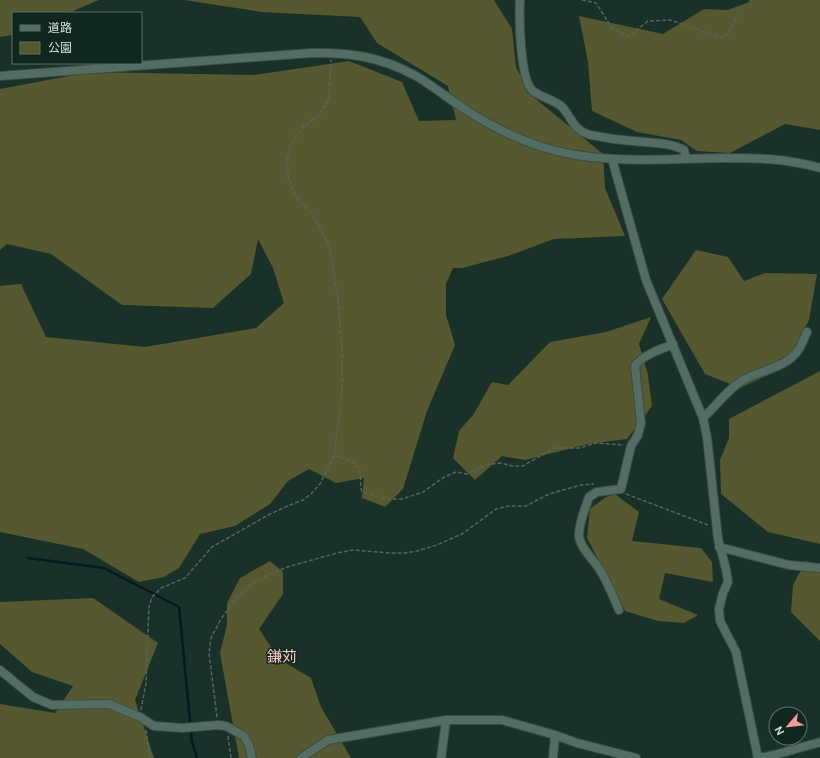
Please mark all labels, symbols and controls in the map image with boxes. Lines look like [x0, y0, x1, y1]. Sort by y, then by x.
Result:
legend [12, 12, 142, 64]
text: 道路 [48, 21, 72, 34]
text: 公園 [48, 41, 72, 54]
district label: 鎌苅 [267, 648, 297, 665]
north arrow [768, 706, 808, 746]
text: N [772, 724, 786, 737]

